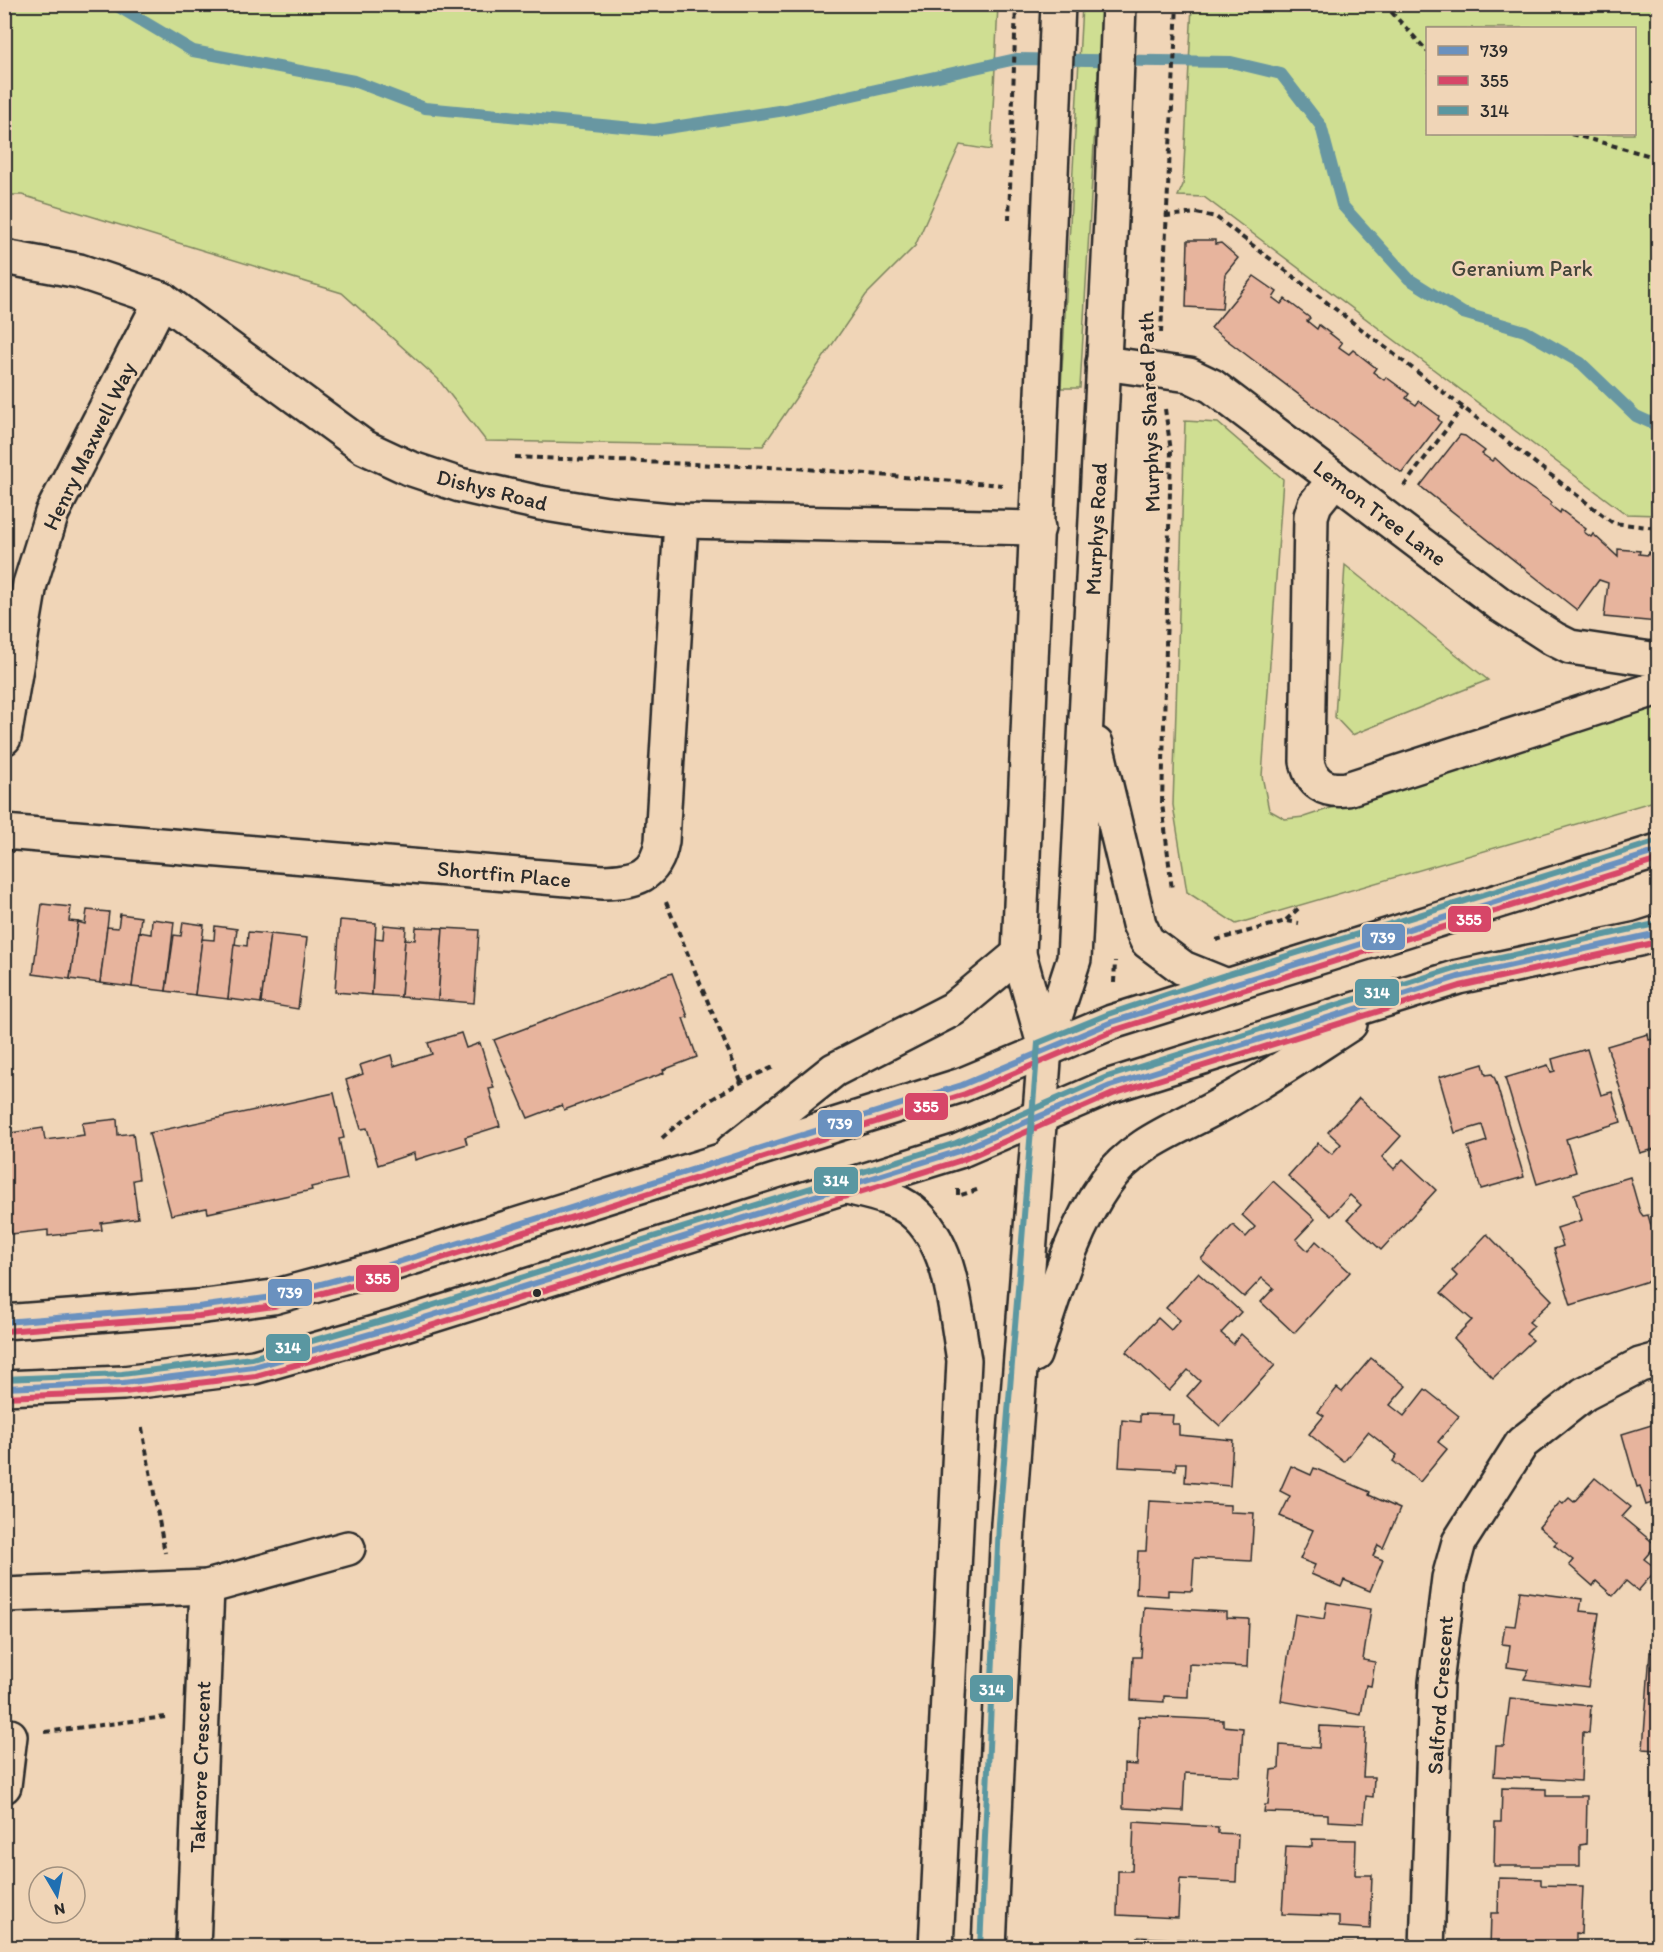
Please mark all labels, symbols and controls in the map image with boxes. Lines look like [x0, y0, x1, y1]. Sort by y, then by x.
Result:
legend [1426, 27, 1636, 135]
text: 739 [1480, 40, 1508, 62]
text: 355 [1480, 70, 1509, 92]
text: 314 [1480, 100, 1509, 122]
park label: Geranium Park [1451, 255, 1593, 282]
street label: Murphys Shared Path [1132, 311, 1166, 513]
street label: Henry Maxwell Way [37, 357, 142, 535]
street label: Lemon Tree Lane [1308, 454, 1452, 572]
street label: Murphys Road [1079, 462, 1113, 596]
street label: Dishys Road [434, 463, 550, 517]
street label: Shortfin Place [436, 855, 572, 893]
line badge: 355 [1447, 905, 1492, 933]
text: 355 [1456, 910, 1482, 929]
line badge: 739 [1361, 923, 1406, 951]
text: 739 [1369, 928, 1396, 947]
line badge: 314 [1354, 978, 1400, 1007]
text: 314 [1364, 983, 1390, 1002]
line badge: 355 [904, 1092, 949, 1121]
text: 355 [913, 1097, 939, 1116]
line badge: 739 [817, 1109, 863, 1138]
text: 739 [826, 1114, 853, 1133]
line badge: 314 [813, 1166, 859, 1195]
text: 314 [823, 1171, 849, 1190]
line badge: 355 [355, 1264, 400, 1293]
text: 355 [365, 1269, 391, 1288]
line badge: 739 [267, 1278, 313, 1307]
text: 739 [276, 1283, 303, 1302]
unlabelled marker [531, 1287, 543, 1299]
line badge: 314 [265, 1333, 311, 1362]
text: 314 [275, 1338, 301, 1357]
street label: Salford Crescent [1421, 1615, 1459, 1775]
line badge: 314 [969, 1674, 1014, 1703]
text: 314 [979, 1680, 1005, 1699]
street label: Takarore Crescent [184, 1681, 216, 1853]
north arrow [27, 1865, 87, 1925]
text: N [53, 1899, 66, 1920]

